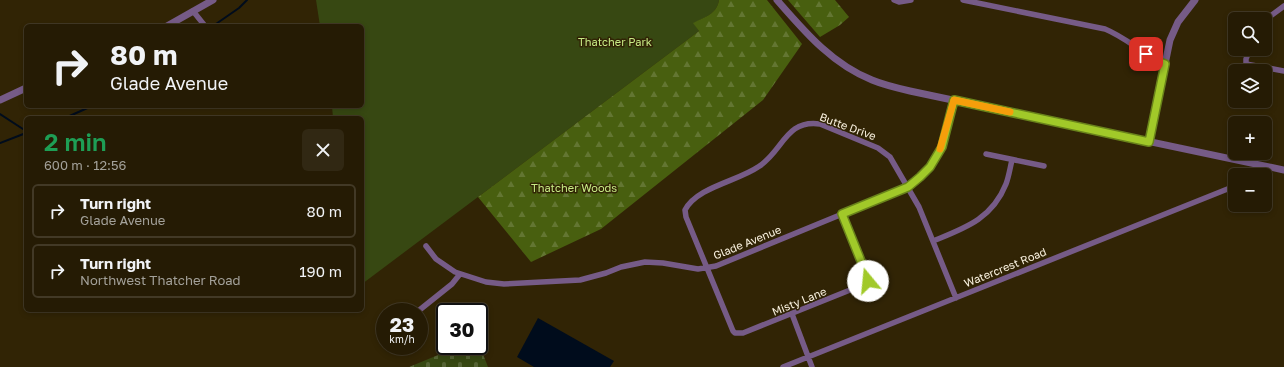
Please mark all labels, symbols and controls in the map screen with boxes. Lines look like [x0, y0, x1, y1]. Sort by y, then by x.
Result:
map controls [1228, 12, 1272, 212]
button: search [1228, 12, 1272, 56]
park label: Thatcher Park [578, 35, 652, 48]
pin [1129, 37, 1163, 71]
text: 80 m [110, 38, 178, 71]
icon: right [44, 40, 96, 92]
icon: arrive [1135, 43, 1157, 65]
button: layers [1228, 64, 1272, 108]
text: Glade Avenue [110, 72, 228, 94]
street label: Butte Drive [818, 110, 878, 142]
button: + [1228, 116, 1272, 160]
text: 2 min [44, 127, 106, 156]
button: close [302, 129, 344, 171]
text: 600 m · 12:56 [44, 157, 126, 173]
button: − [1228, 168, 1272, 212]
park label: Thatcher Woods [531, 181, 617, 194]
text: Turn right [80, 194, 151, 212]
icon: right [46, 200, 68, 222]
text: 80 m [307, 202, 342, 220]
text: Glade Avenue [80, 212, 165, 228]
street label: Glade Avenue [711, 222, 783, 262]
street label: Watercrest Road [962, 245, 1048, 289]
text: Turn right [80, 254, 151, 272]
icon: right [46, 260, 68, 282]
position arrow [847, 260, 889, 302]
text: 190 m [299, 262, 342, 280]
text: Northwest Thatcher Road [80, 272, 241, 288]
street label: Misty Lane [770, 284, 828, 318]
speed limit sign: 30 [436, 303, 488, 355]
text: 23 [390, 312, 414, 336]
text: km/h [389, 333, 415, 345]

